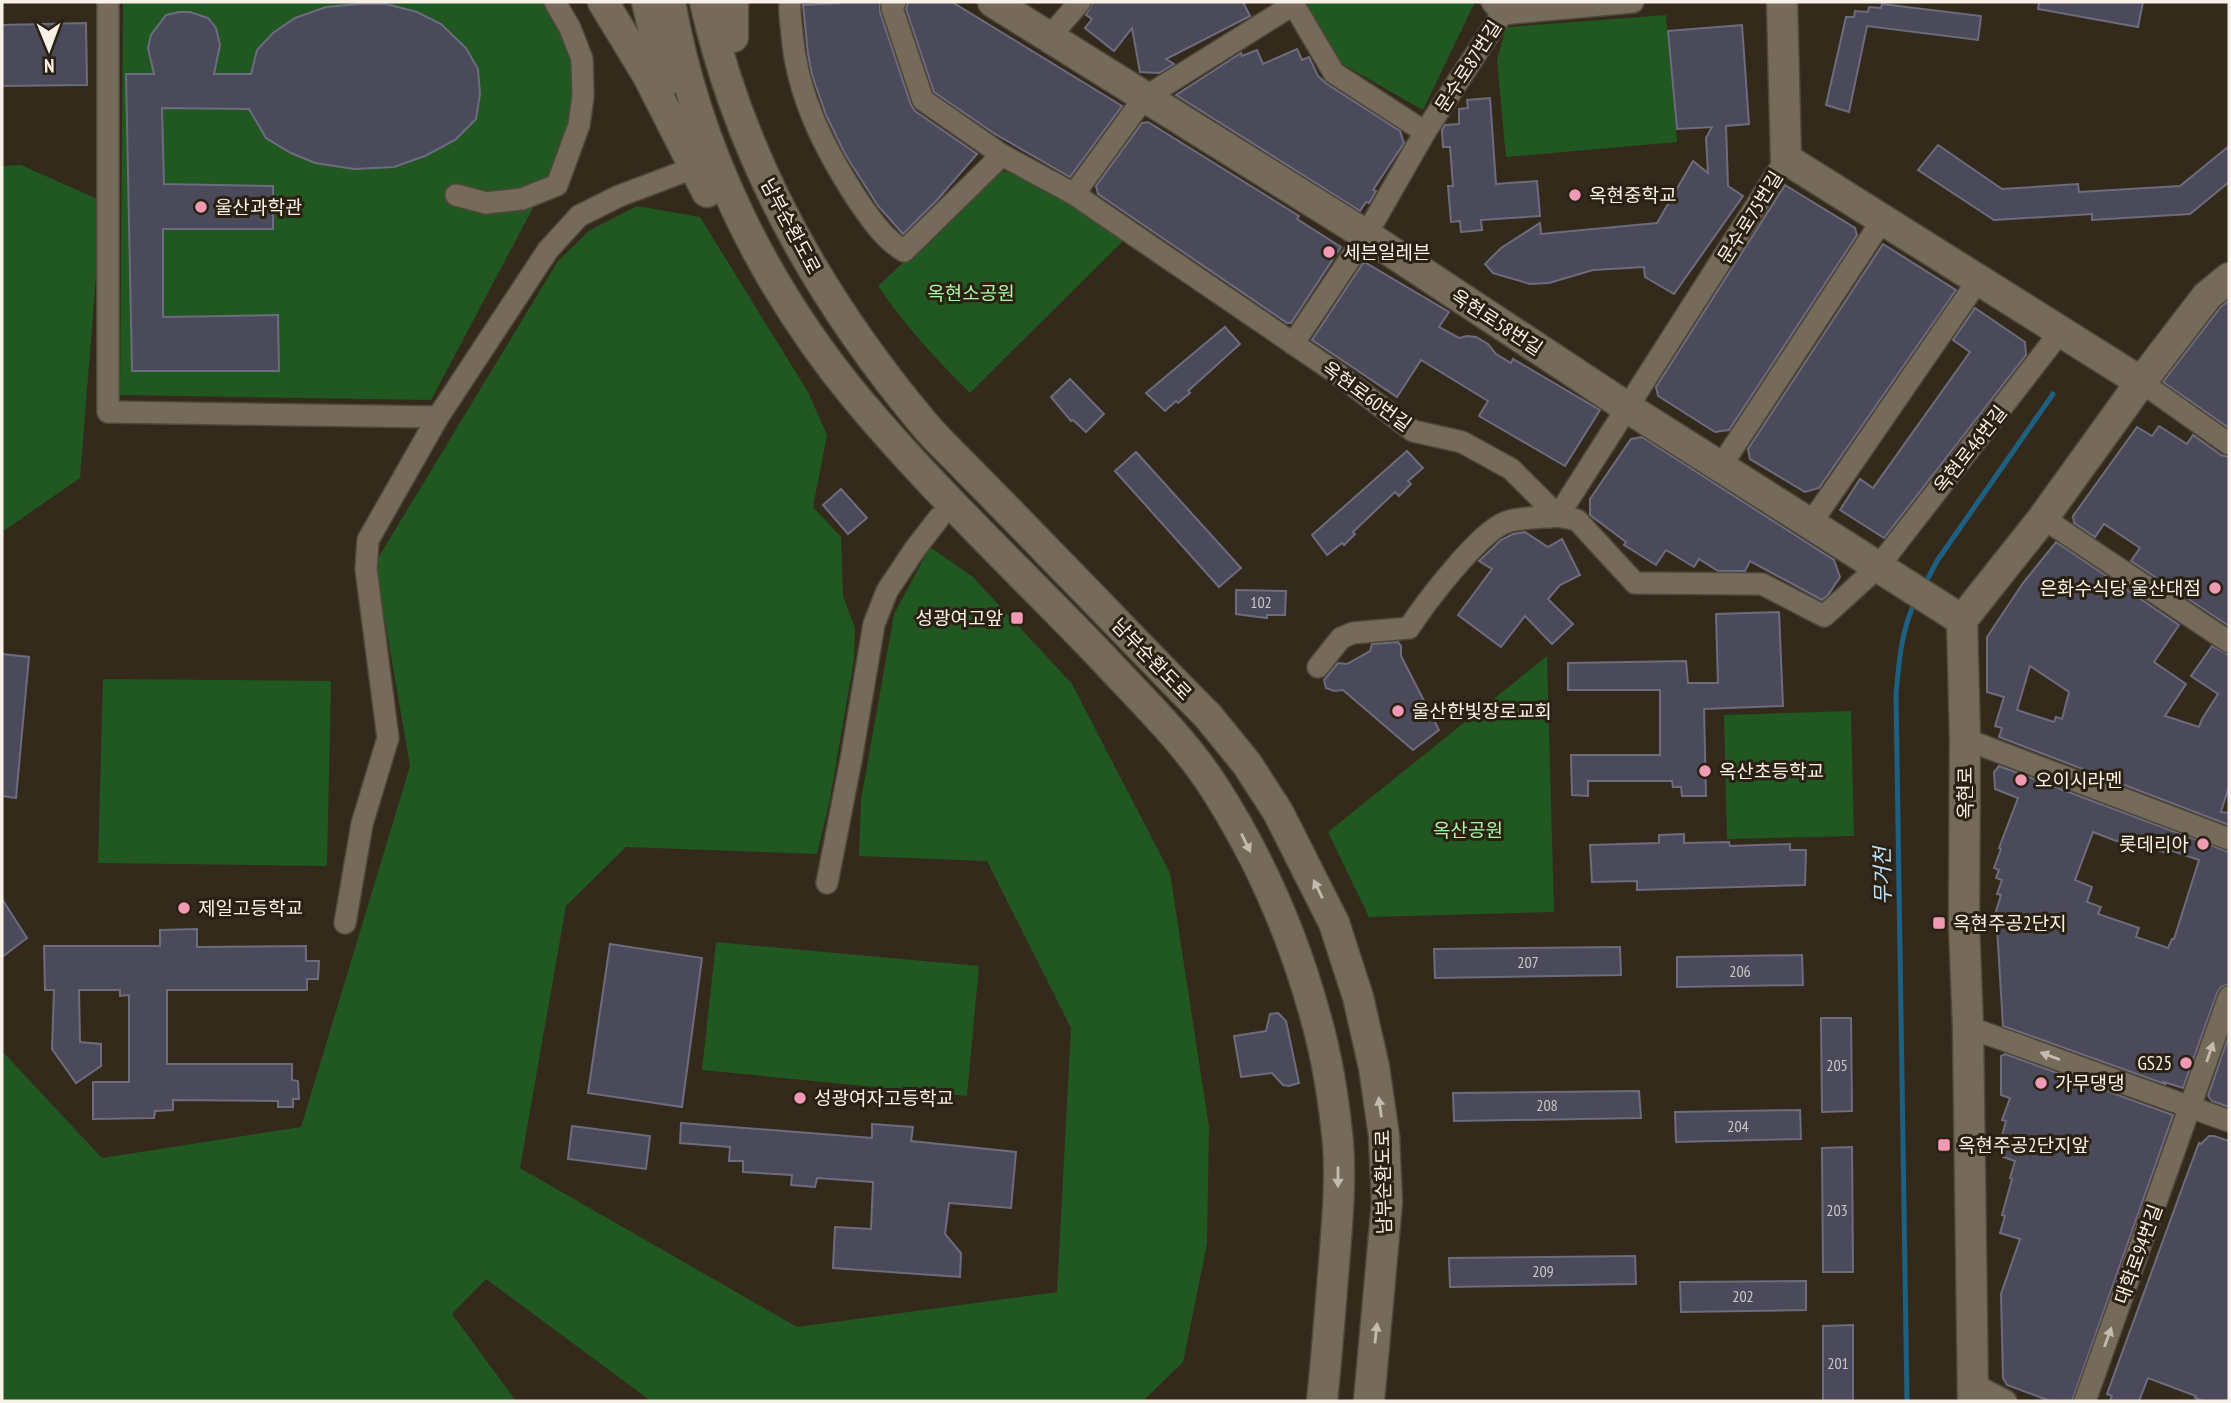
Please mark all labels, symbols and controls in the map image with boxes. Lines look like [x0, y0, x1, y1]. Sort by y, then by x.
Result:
north arrow [14, 14, 84, 84]
street label: 문수로87번길 [1429, 16, 1507, 116]
text: N [44, 54, 55, 78]
street label: 문수로75번길 [1712, 166, 1788, 268]
street label: 남부순환도로 [756, 174, 826, 278]
place label: 옥현중학교 [1589, 183, 1676, 207]
marker: 옥현중학교 [1567, 187, 1583, 203]
place label: 울산과학관 [215, 195, 302, 219]
marker: 울산과학관 [193, 199, 209, 215]
place label: 세븐일레븐 [1343, 240, 1430, 264]
marker: 세븐일레븐 [1321, 244, 1337, 260]
park label: 옥현소공원 [927, 281, 1015, 305]
street label: 옥현로58번길 [1447, 283, 1547, 361]
street label: 옥현로60번길 [1318, 356, 1416, 436]
street label: 옥현로46번길 [1928, 400, 2012, 498]
place label: 은화수식당 울산대점 [2040, 576, 2201, 600]
marker: 은화수식당 울산대점 [2207, 580, 2223, 596]
house number: 102 [1250, 592, 1272, 612]
place label: 성광여고앞 [916, 606, 1004, 630]
marker: 성광여고앞 [1009, 610, 1025, 626]
street label: 남부순환도로 [1107, 613, 1197, 705]
place label: 울산한빛장로교회 [1412, 699, 1552, 723]
marker: 울산한빛장로교회 [1390, 703, 1406, 719]
place label: 옥산초등학교 [1719, 759, 1824, 783]
marker: 옥산초등학교 [1697, 763, 1713, 779]
street label: 옥현로 [1953, 767, 1977, 819]
place label: 오이시라멘 [2035, 768, 2122, 792]
marker: 오이시라멘 [2013, 772, 2029, 788]
park label: 옥산공원 [1433, 818, 1503, 842]
place label: 롯데리아 [2119, 832, 2189, 856]
one-way arrow [1241, 833, 1252, 853]
marker: 롯데리아 [2195, 836, 2211, 852]
water label: 무거천 [1868, 844, 1897, 905]
one-way arrow [1312, 879, 1323, 899]
place label: 제일고등학교 [198, 896, 303, 920]
marker: 제일고등학교 [176, 900, 192, 916]
place label: 옥현주공2단지 [1953, 911, 2066, 935]
marker: 옥현주공2단지 [1931, 915, 1947, 931]
house number: 207 [1517, 952, 1539, 972]
house number: 206 [1729, 961, 1751, 981]
one-way arrow [2205, 1042, 2216, 1063]
one-way arrow [2039, 1051, 2060, 1062]
place label: GS25 [2137, 1051, 2172, 1075]
house number: 205 [1826, 1055, 1848, 1075]
marker: GS25 [2178, 1055, 2194, 1071]
place label: 가무댕댕 [2055, 1071, 2125, 1095]
marker: 가무댕댕 [2033, 1075, 2049, 1091]
place label: 성광여자고등학교 [814, 1086, 954, 1110]
marker: 성광여자고등학교 [792, 1090, 808, 1106]
house number: 208 [1536, 1095, 1558, 1115]
one-way arrow [1374, 1096, 1385, 1118]
house number: 204 [1727, 1116, 1749, 1136]
street label: 남부순환도로 [1370, 1129, 1396, 1235]
place label: 옥현주공2단지앞 [1958, 1133, 2089, 1157]
marker: 옥현주공2단지앞 [1936, 1137, 1952, 1153]
one-way arrow [1332, 1166, 1344, 1188]
house number: 203 [1826, 1200, 1848, 1220]
street label: 대학로94번길 [2109, 1201, 2167, 1307]
house number: 209 [1532, 1261, 1554, 1281]
house number: 202 [1732, 1286, 1754, 1306]
one-way arrow [1371, 1322, 1382, 1344]
one-way arrow [2103, 1326, 2114, 1347]
house number: 201 [1827, 1353, 1849, 1373]

